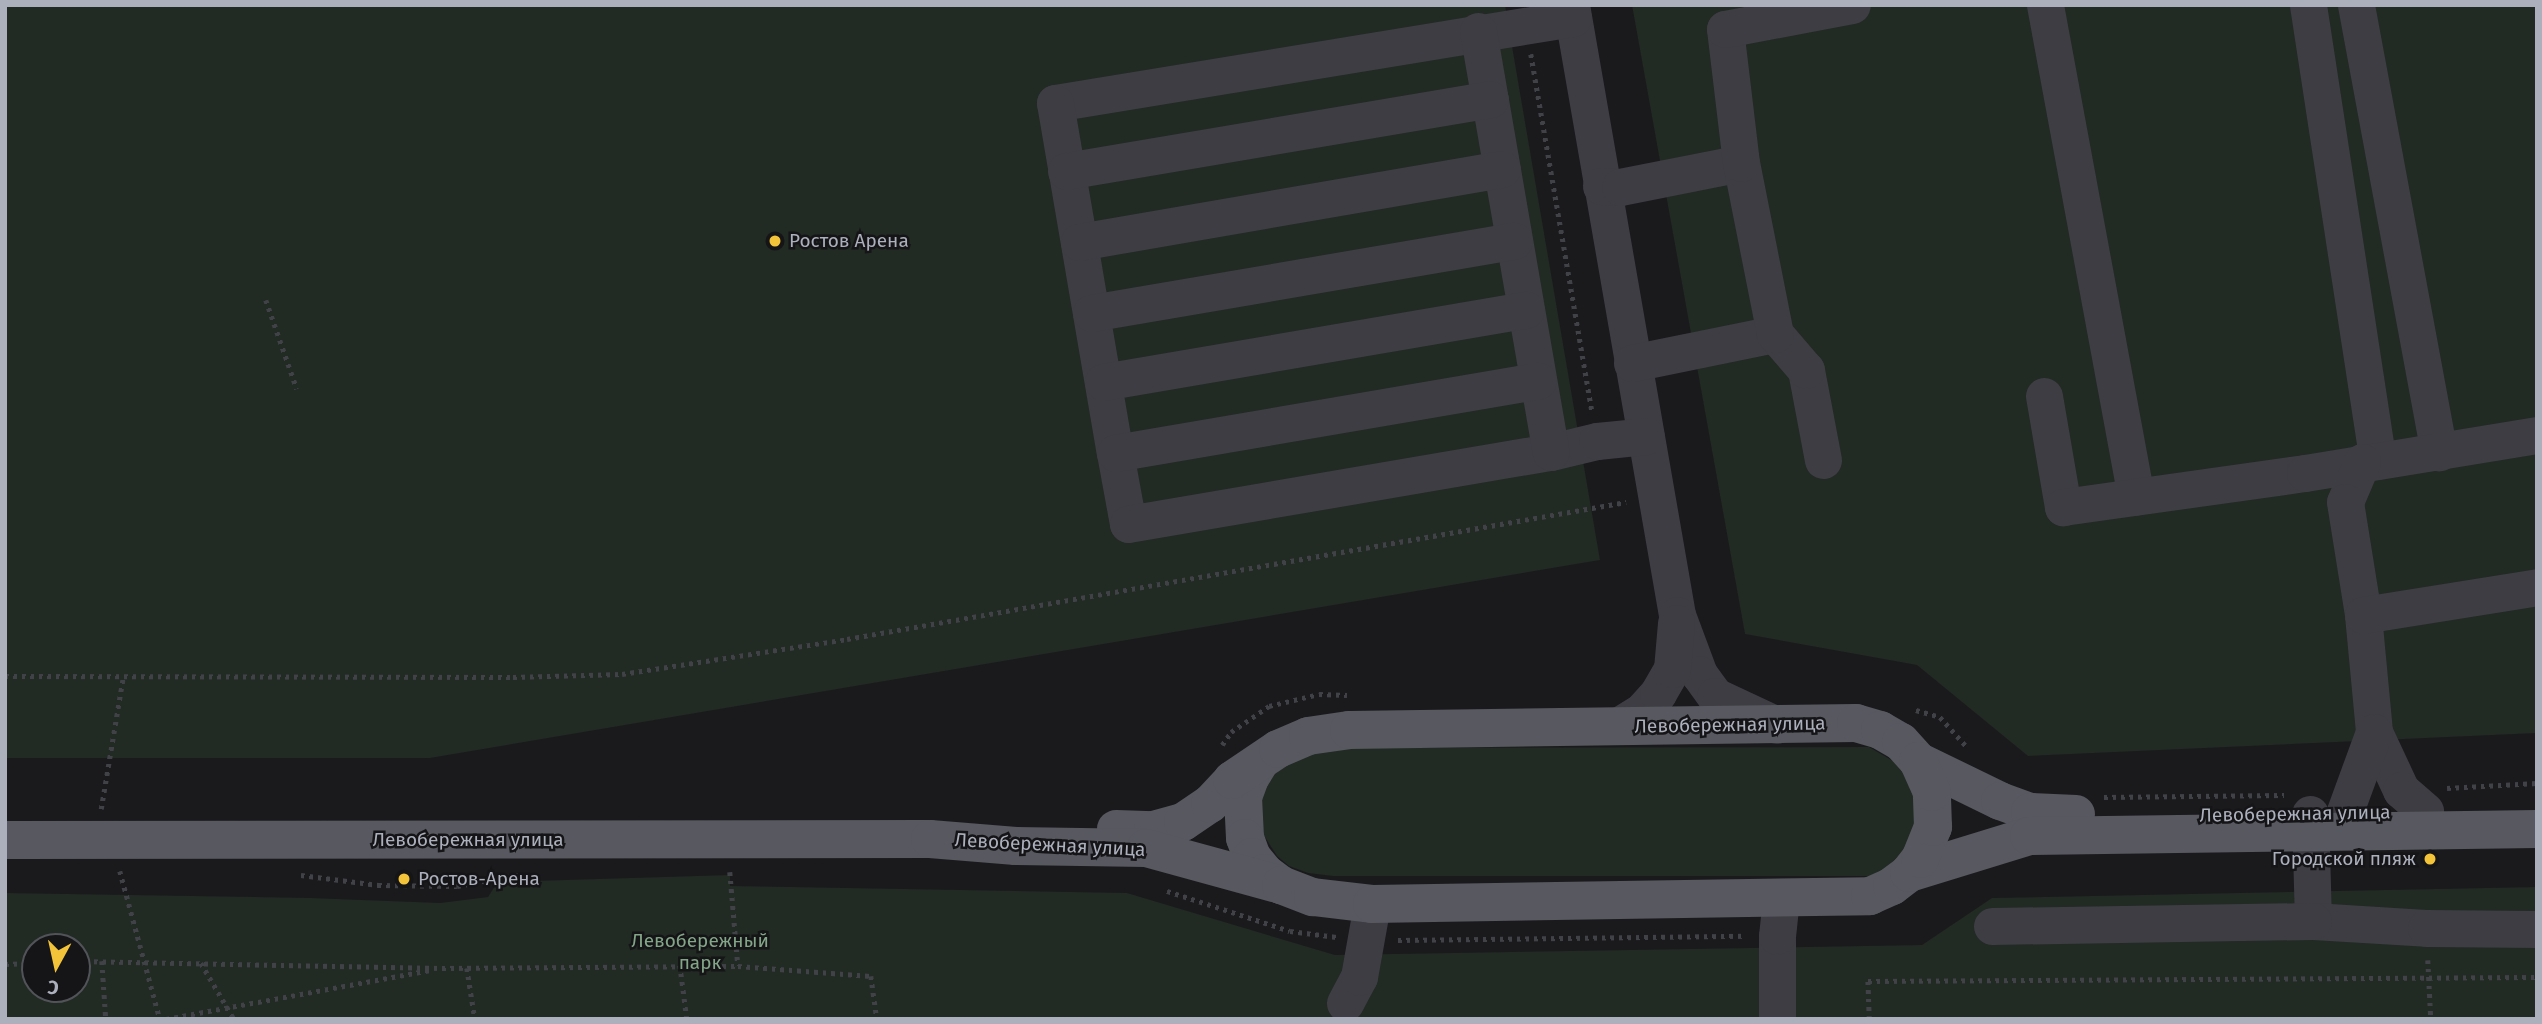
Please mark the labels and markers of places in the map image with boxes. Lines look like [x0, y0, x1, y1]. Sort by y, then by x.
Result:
place label: Ростов Арена [789, 230, 909, 252]
marker: Ростов Арена [767, 233, 783, 249]
place label: Городской пляж [2272, 848, 2416, 870]
marker: Городской пляж [2422, 851, 2438, 867]
place label: Ростов-Арена [418, 868, 540, 890]
marker: Ростов-Арена [396, 871, 412, 887]

